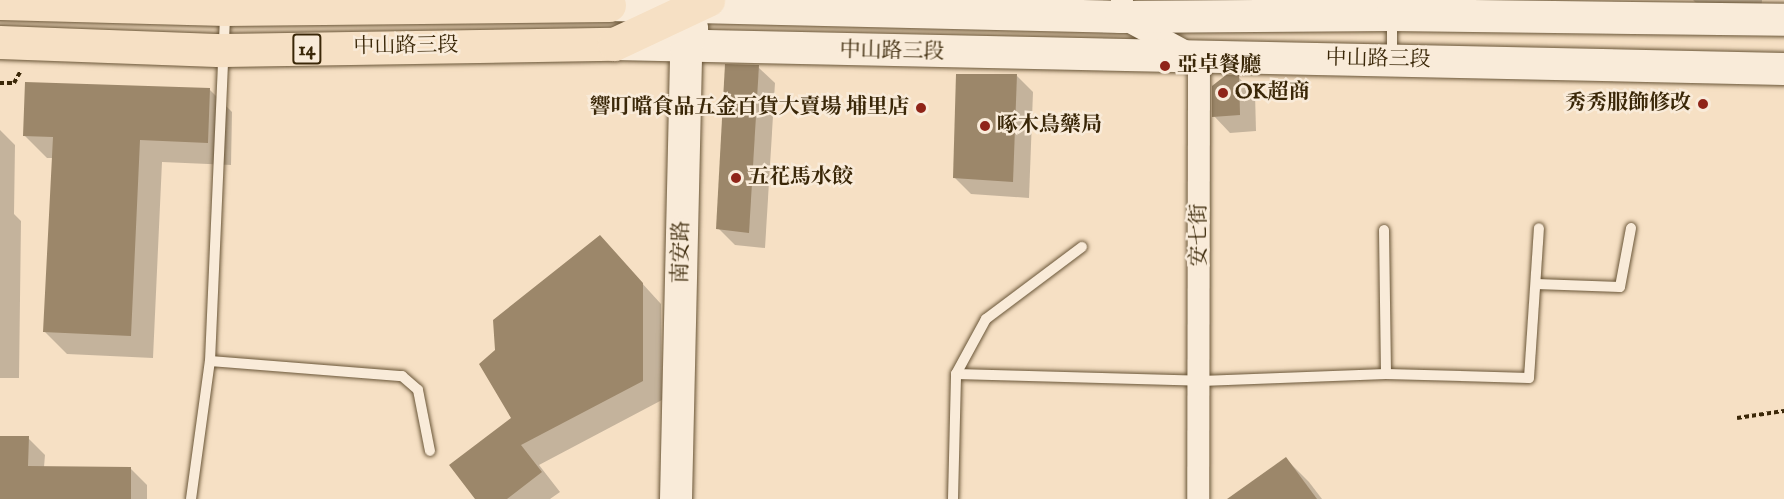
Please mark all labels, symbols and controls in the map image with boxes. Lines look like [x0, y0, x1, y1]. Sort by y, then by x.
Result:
road number: 14 [292, 32, 322, 66]
street label: 中山路三段 [353, 33, 459, 61]
street label: 中山路三段 [839, 38, 945, 66]
street label: 中山路三段 [1325, 46, 1431, 74]
place label: 亞卓餐廳 [1177, 53, 1261, 79]
marker: 亞卓餐廳 [1158, 59, 1172, 73]
place label: OK超商 [1235, 80, 1309, 106]
marker: OK超商 [1216, 86, 1230, 100]
place label: 秀秀服飾修改 [1565, 91, 1691, 117]
place label: 響叮噹食品五金百貨大賣場 埔里店 [589, 95, 909, 121]
marker: 秀秀服飾修改 [1696, 97, 1710, 111]
marker: 響叮噹食品五金百貨大賣場 埔里店 [914, 101, 928, 115]
place label: 啄木鳥藥局 [997, 113, 1102, 139]
marker: 啄木鳥藥局 [978, 119, 992, 133]
place label: 五花馬水餃 [748, 165, 853, 191]
marker: 五花馬水餃 [729, 171, 743, 185]
street label: 安七街 [1187, 204, 1213, 266]
street label: 南安路 [669, 220, 695, 284]

